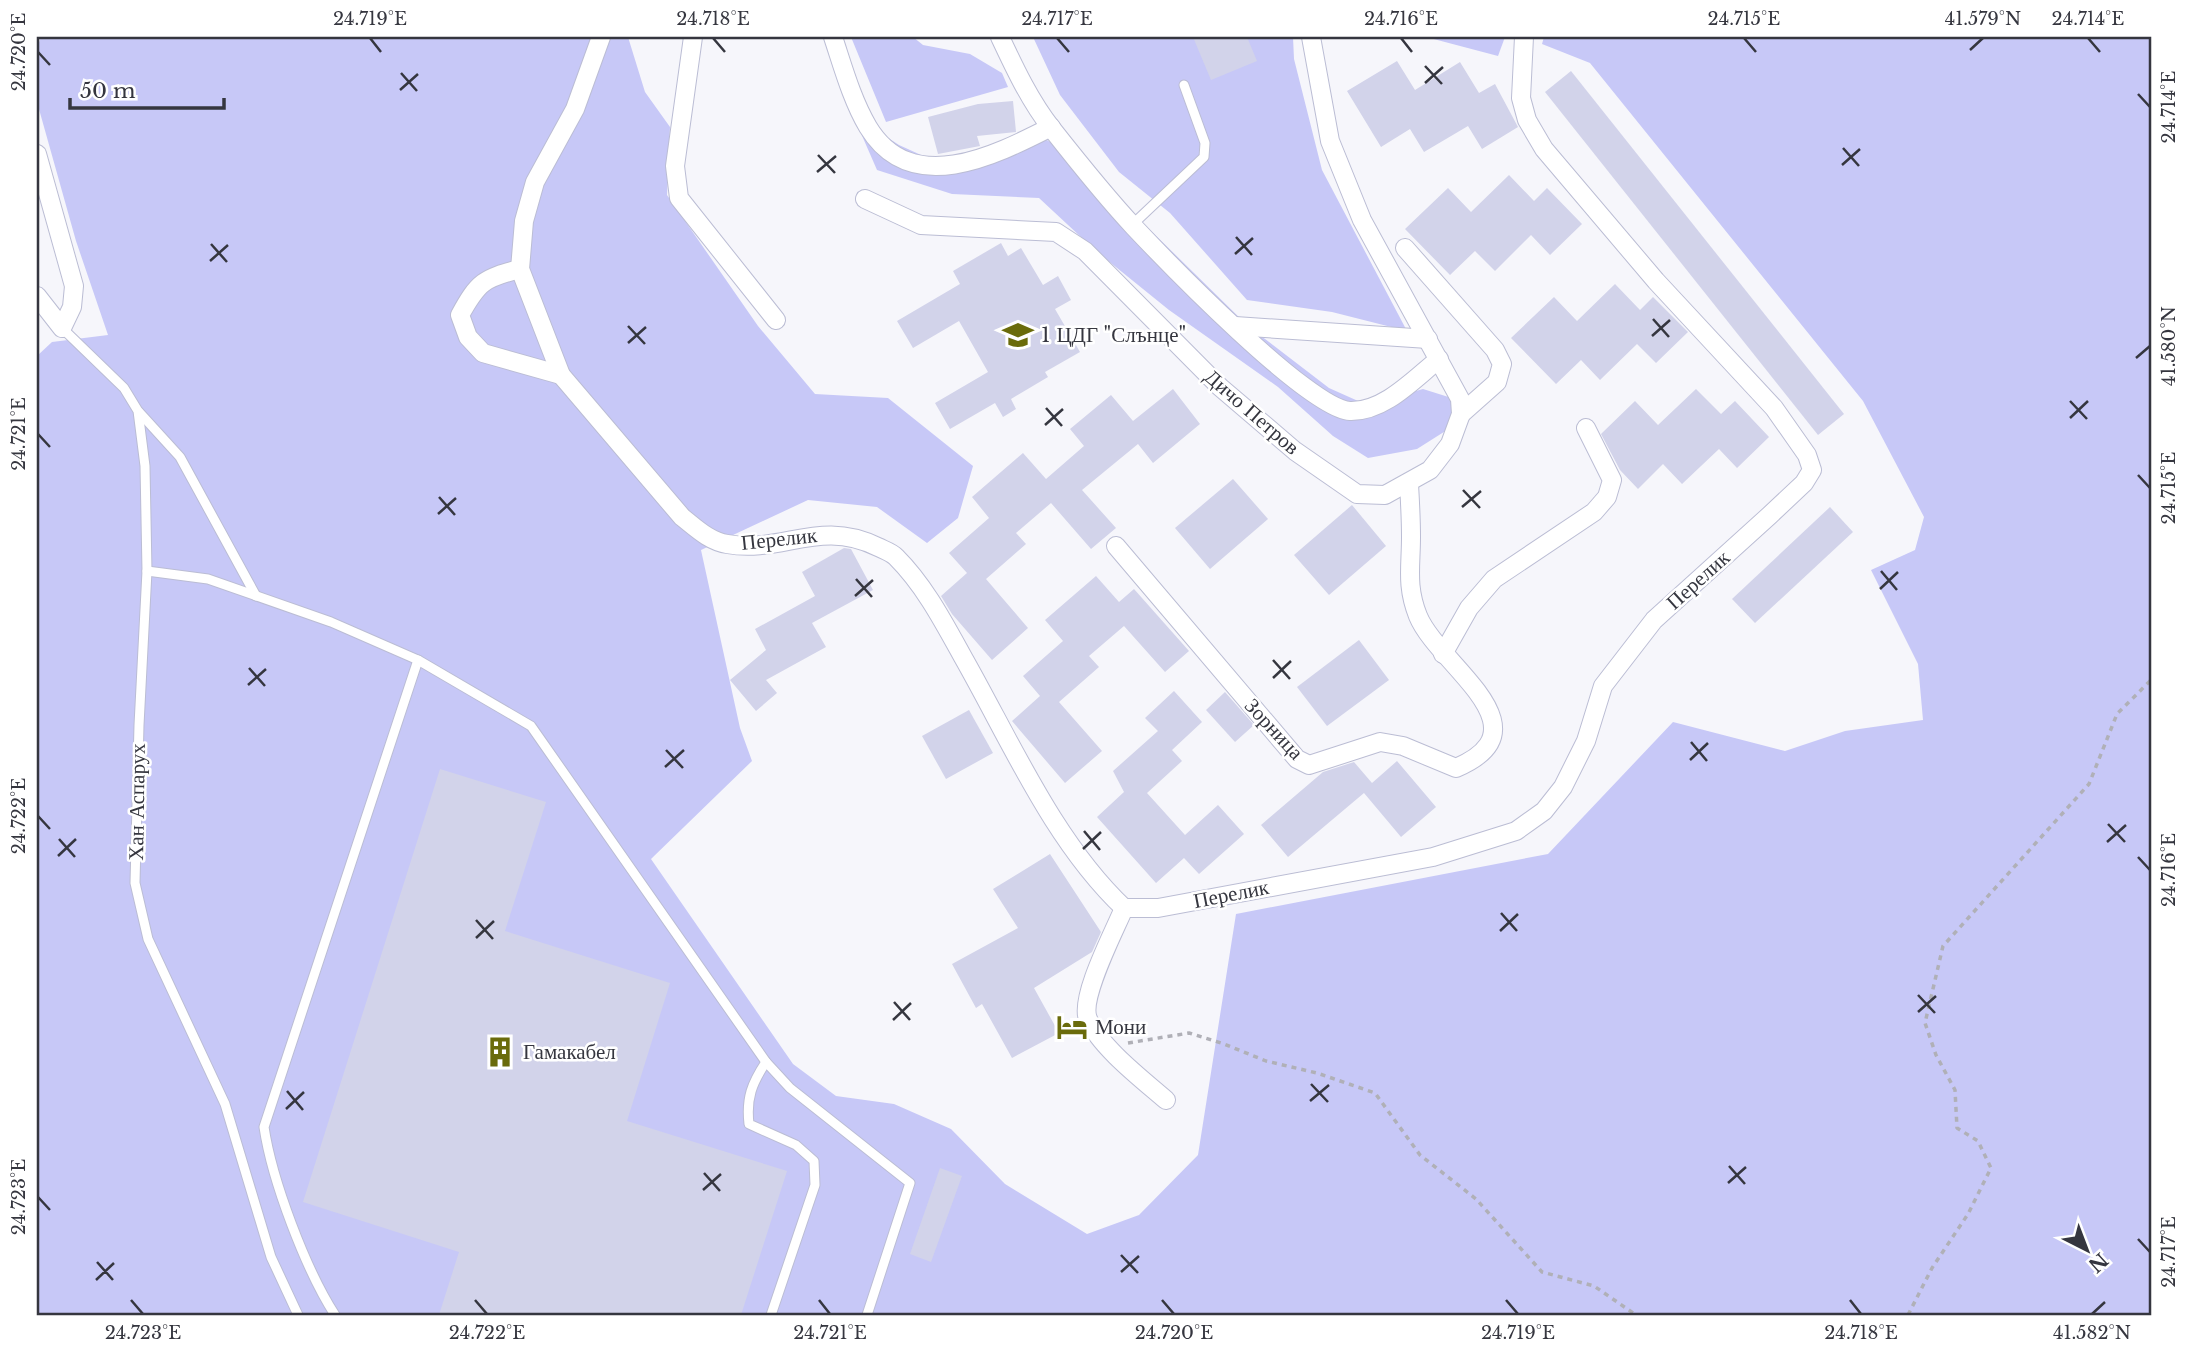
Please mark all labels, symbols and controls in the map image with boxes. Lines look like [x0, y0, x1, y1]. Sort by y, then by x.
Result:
text: 24.719°E [333, 8, 407, 30]
text: 24.718°E [676, 8, 750, 30]
text: 24.717°E [1021, 8, 1093, 30]
text: 24.716°E [1364, 8, 1438, 30]
text: 24.715°E [1708, 8, 1780, 30]
text: 41.579°N [1945, 8, 2021, 30]
text: 24.714°E [2052, 8, 2124, 30]
text: 24.720°E [8, 13, 30, 91]
scale bar [70, 66, 224, 110]
text: 24.714°E [2158, 71, 2180, 143]
text: 50 m [80, 78, 136, 104]
text: 41.580°N [2158, 306, 2180, 386]
school or university icon: 1 ЦДГ "Слънце" [1001, 318, 1035, 352]
place label: 1 ЦДГ "Слънце" [1041, 322, 1186, 348]
street label: Дичо Петров [1199, 364, 1305, 460]
text: 24.721°E [8, 397, 30, 471]
text: 24.715°E [2158, 452, 2180, 524]
street label: Перелик [740, 522, 819, 556]
street label: Перелик [1661, 544, 1736, 615]
street label: Зорница [1239, 693, 1309, 766]
street label: Хан Аспарух [123, 743, 151, 861]
text: 24.722°E [8, 778, 30, 854]
text: 24.716°E [2158, 833, 2180, 907]
street label: Перелик [1191, 874, 1272, 914]
hotel icon: Мони [1055, 1010, 1089, 1044]
place label: Мони [1095, 1014, 1146, 1040]
building icon: Гамакабел [483, 1035, 517, 1069]
place label: Гамакабел [523, 1039, 616, 1065]
text: 24.723°E [8, 1159, 30, 1235]
north arrow [2052, 1216, 2122, 1286]
text: 24.717°E [2158, 1216, 2180, 1288]
text: N [2084, 1248, 2112, 1277]
text: 24.723°E [105, 1322, 181, 1344]
text: 24.722°E [449, 1322, 525, 1344]
text: 24.721°E [793, 1322, 867, 1344]
text: 24.720°E [1135, 1322, 1213, 1344]
text: 24.719°E [1481, 1322, 1555, 1344]
text: 24.718°E [1824, 1322, 1898, 1344]
text: 41.582°N [2053, 1322, 2131, 1344]

